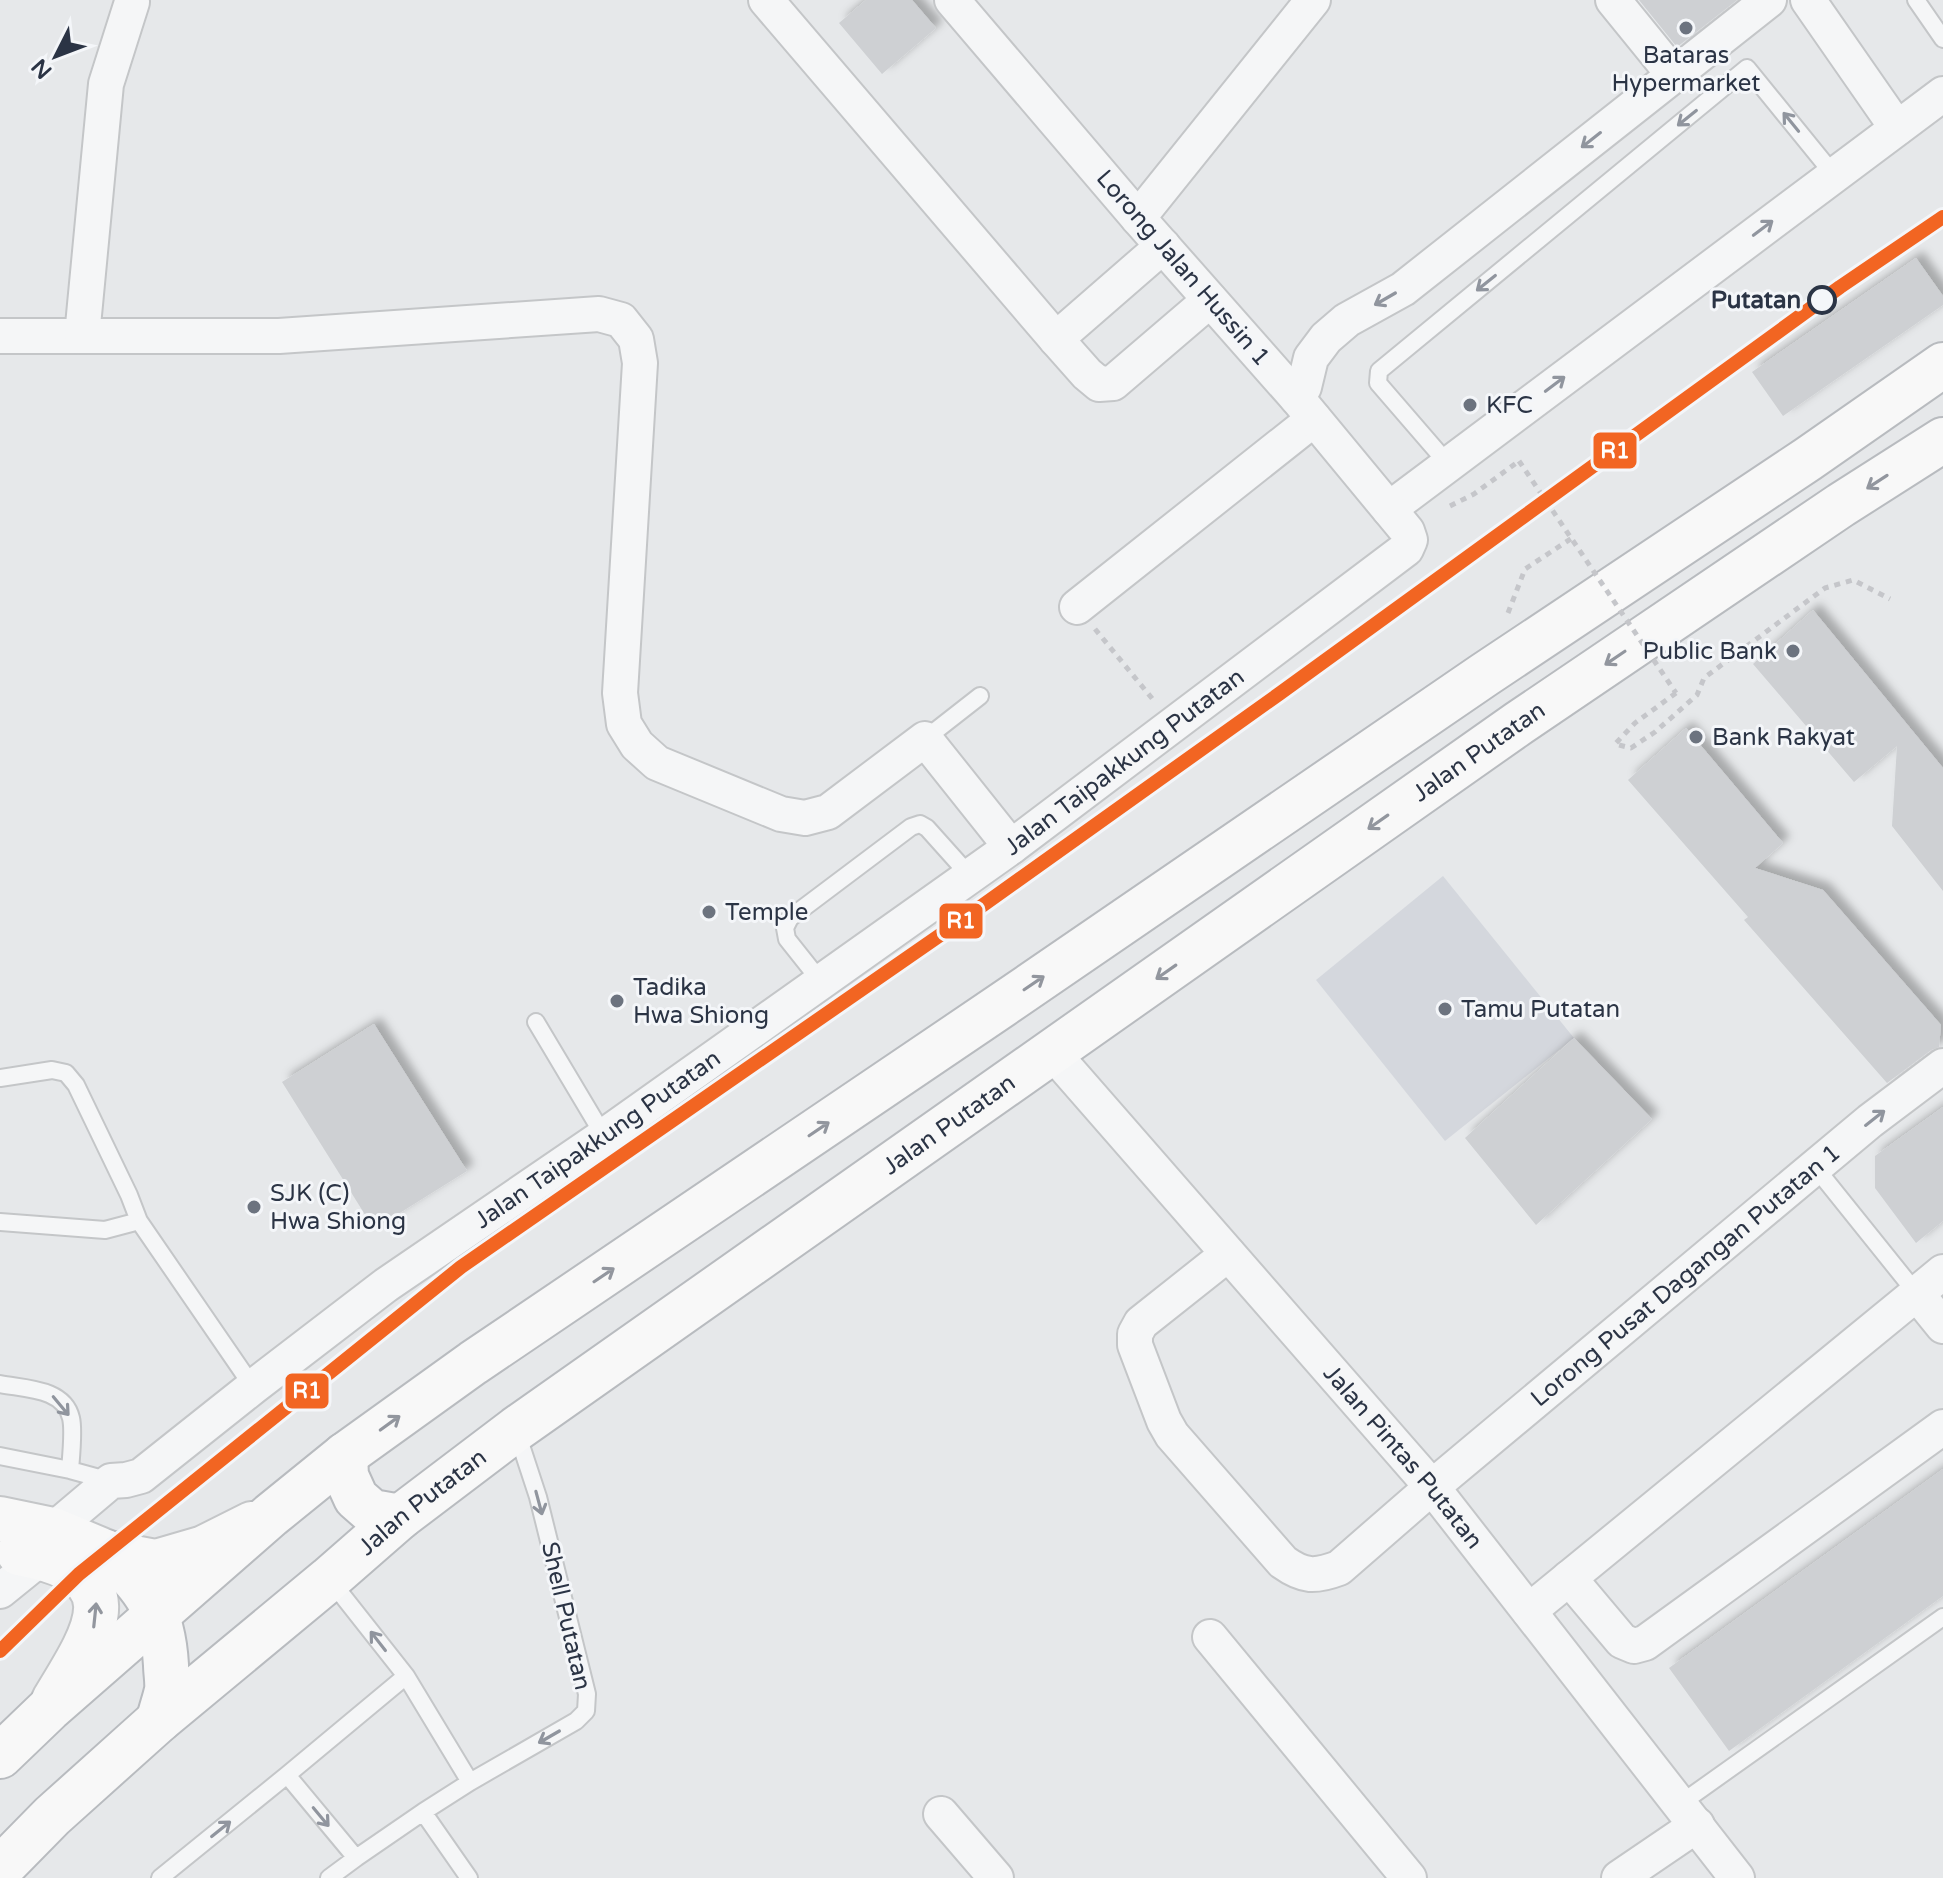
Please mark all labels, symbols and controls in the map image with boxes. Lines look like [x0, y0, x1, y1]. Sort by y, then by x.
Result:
north arrow [16, 16, 96, 96]
marker: Bataras Hypermarket [1677, 19, 1695, 37]
place label: Bataras Hypermarket [1611, 41, 1761, 98]
text: N [26, 53, 57, 84]
one-way arrow [1677, 109, 1698, 127]
one-way arrow [1782, 112, 1800, 132]
one-way arrow [1581, 132, 1602, 149]
street label: Lorong Jalan Hussin 1 [1090, 164, 1276, 372]
one-way arrow [1752, 220, 1773, 237]
one-way arrow [1476, 274, 1497, 292]
place label: Putatan [1711, 286, 1801, 315]
marker: Putatan [1808, 286, 1836, 314]
one-way arrow [1374, 291, 1397, 307]
one-way arrow [1544, 375, 1565, 392]
place label: KFC [1486, 391, 1533, 420]
marker: KFC [1461, 396, 1479, 414]
line badge: R1 [1592, 431, 1638, 470]
text: R1 [1600, 438, 1630, 464]
one-way arrow [1867, 473, 1889, 490]
place label: Public Bank [1642, 637, 1777, 666]
marker: Public Bank [1784, 642, 1802, 660]
one-way arrow [1605, 650, 1627, 666]
street label: Jalan Taipakkung Putatan [998, 662, 1250, 862]
street label: Jalan Putatan [1407, 695, 1551, 808]
place label: Bank Rakyat [1712, 723, 1855, 752]
marker: Bank Rakyat [1687, 728, 1705, 746]
one-way arrow [1368, 814, 1390, 830]
place label: Temple [725, 898, 808, 927]
line badge: R1 [938, 902, 984, 940]
marker: Temple [700, 903, 718, 921]
text: R1 [946, 908, 976, 934]
one-way arrow [1155, 964, 1177, 980]
place label: Tadika Hwa Shiong [633, 973, 769, 1030]
one-way arrow [1023, 975, 1045, 991]
marker: Tadika Hwa Shiong [608, 992, 626, 1010]
place label: Tamu Putatan [1461, 995, 1620, 1024]
marker: Tamu Putatan [1436, 1000, 1454, 1018]
street label: Jalan Taipakkung Putatan [469, 1044, 726, 1235]
street label: Jalan Putatan [877, 1068, 1021, 1181]
one-way arrow [1864, 1109, 1885, 1126]
one-way arrow [807, 1121, 830, 1137]
street label: Lorong Pusat Dagangan Putatan 1 [1525, 1138, 1846, 1413]
place label: SJK (C) Hwa Shiong [270, 1179, 406, 1236]
marker: SJK (C) Hwa Shiong [245, 1198, 263, 1216]
one-way arrow [592, 1266, 614, 1283]
street label: Jalan Pintas Putatan [1317, 1359, 1489, 1555]
line badge: R1 [284, 1372, 330, 1410]
text: R1 [292, 1378, 322, 1404]
one-way arrow [52, 1395, 70, 1416]
one-way arrow [379, 1414, 400, 1431]
street label: Jalan Putatan [352, 1442, 492, 1561]
one-way arrow [532, 1490, 547, 1516]
street label: Shell Putatan [535, 1539, 597, 1693]
one-way arrow [87, 1602, 102, 1629]
one-way arrow [369, 1631, 387, 1652]
one-way arrow [538, 1729, 561, 1745]
one-way arrow [312, 1806, 330, 1827]
one-way arrow [210, 1820, 230, 1838]

